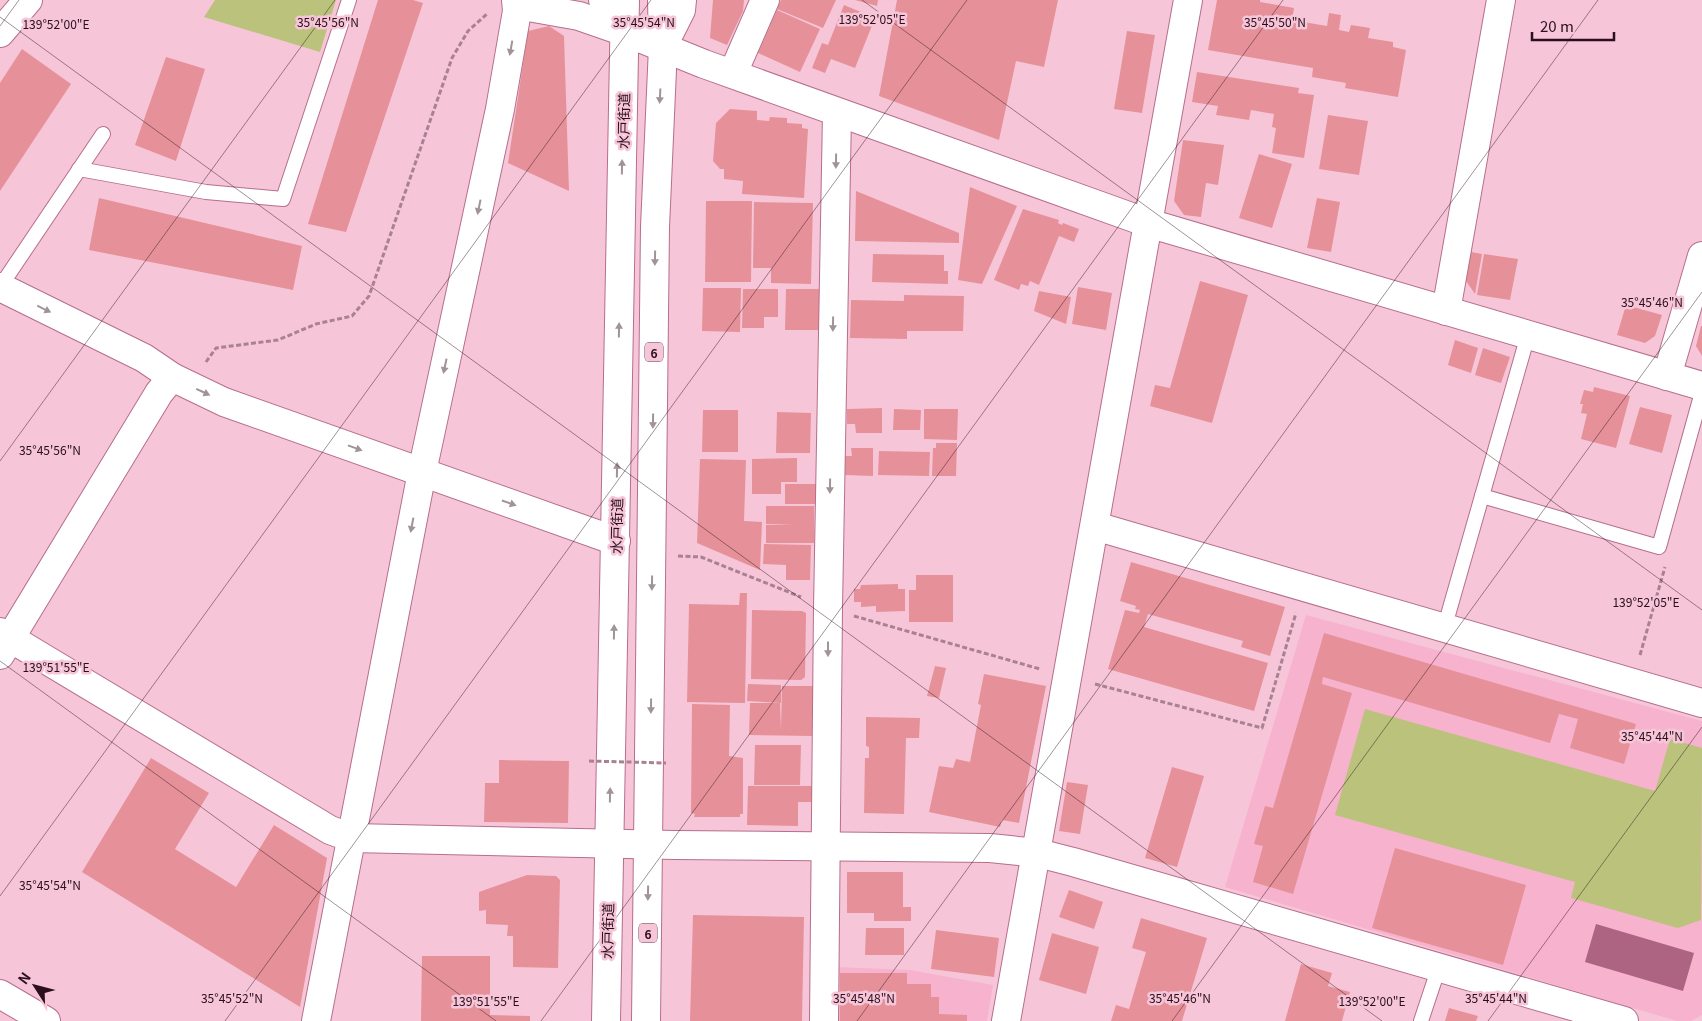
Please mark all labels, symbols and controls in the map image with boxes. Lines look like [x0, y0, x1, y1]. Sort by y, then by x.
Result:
text: 139°52'05"E [838, 10, 906, 27]
scale bar [1532, 10, 1614, 42]
text: 35°45'56"N [297, 13, 359, 30]
text: 35°45'54"N [613, 13, 675, 30]
text: 35°45'50"N [1244, 13, 1306, 30]
text: 139°52'00"E [22, 15, 90, 32]
text: 20 m [1540, 15, 1574, 36]
one-way arrow [506, 40, 514, 56]
one-way arrow [656, 88, 664, 104]
street label: 水戸街道 [613, 93, 633, 149]
one-way arrow [832, 154, 840, 170]
one-way arrow [619, 159, 627, 175]
one-way arrow [475, 200, 483, 215]
one-way arrow [651, 251, 659, 267]
text: 35°45'46"N [1621, 293, 1683, 310]
one-way arrow [37, 305, 51, 313]
one-way arrow [829, 316, 837, 332]
one-way arrow [616, 322, 624, 338]
road number: 6 [645, 342, 663, 362]
one-way arrow [440, 359, 448, 375]
one-way arrow [196, 388, 210, 396]
one-way arrow [649, 413, 657, 429]
text: 35°45'56"N [19, 441, 81, 458]
one-way arrow [348, 445, 363, 453]
one-way arrow [613, 462, 621, 478]
one-way arrow [826, 479, 834, 495]
street label: 水戸街道 [606, 498, 626, 554]
one-way arrow [501, 500, 516, 507]
one-way arrow [407, 518, 415, 534]
one-way arrow [648, 576, 656, 592]
text: 139°52'05"E [1612, 593, 1680, 610]
one-way arrow [610, 624, 618, 640]
one-way arrow [824, 641, 832, 657]
text: 139°51'55"E [22, 658, 90, 675]
one-way arrow [646, 699, 654, 715]
text: 35°45'44"N [1621, 727, 1683, 744]
one-way arrow [606, 787, 614, 803]
text: 35°45'54"N [19, 876, 81, 893]
one-way arrow [644, 885, 652, 901]
street label: 水戸街道 [597, 903, 617, 959]
road number: 6 [639, 924, 657, 942]
north arrow [10, 961, 60, 1011]
text: N [12, 968, 35, 988]
text: 35°45'52"N [201, 989, 263, 1006]
text: 35°45'48"N [833, 989, 895, 1006]
text: 35°45'46"N [1149, 989, 1211, 1006]
text: 35°45'44"N [1465, 989, 1527, 1006]
text: 139°51'55"E [452, 992, 520, 1009]
text: 139°52'00"E [1338, 992, 1406, 1009]

